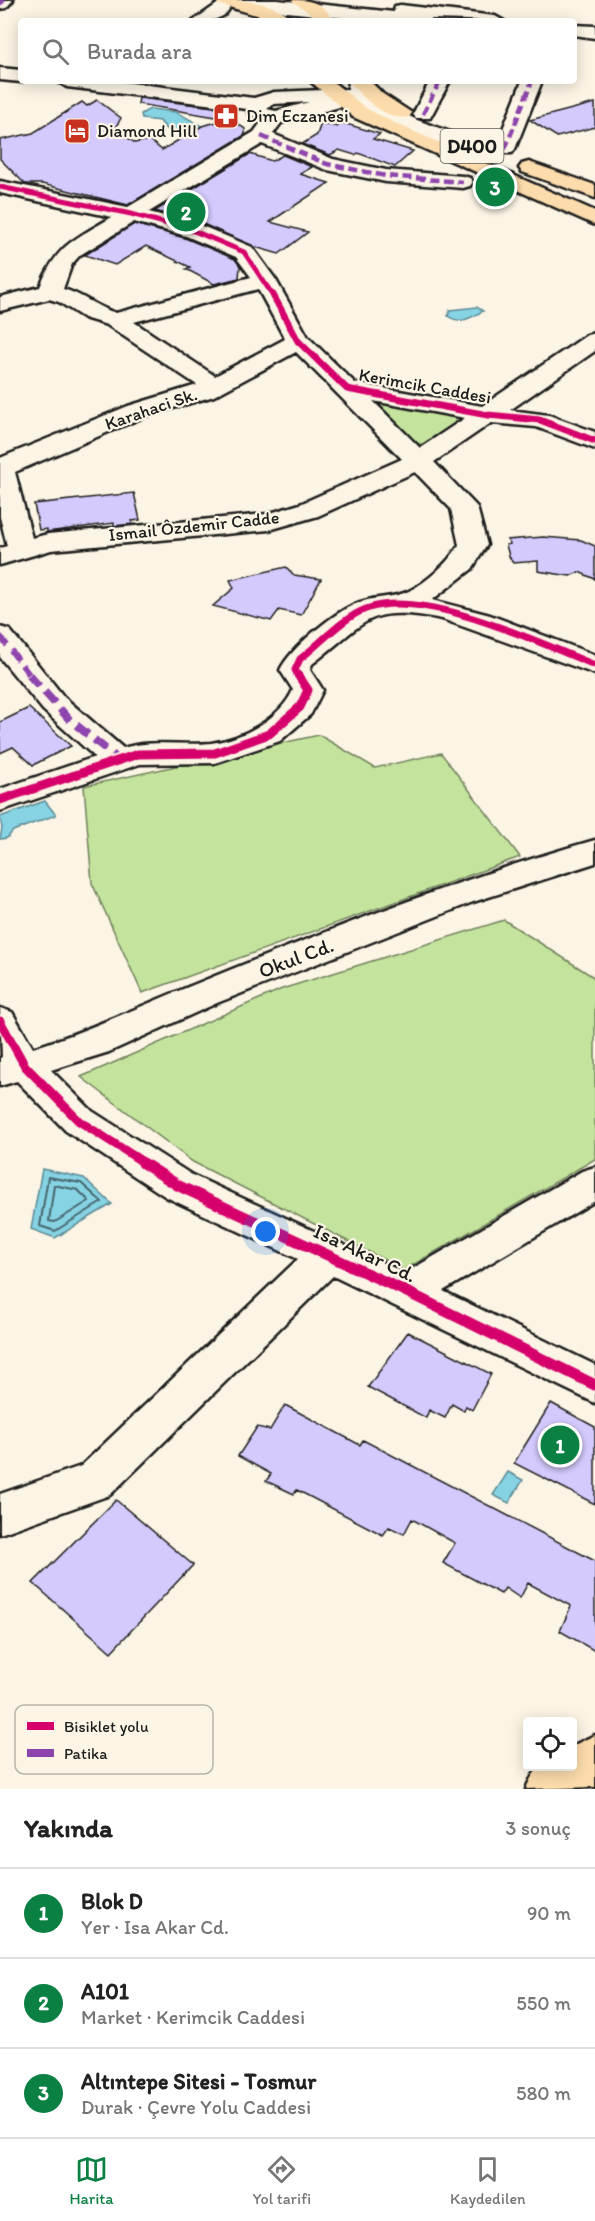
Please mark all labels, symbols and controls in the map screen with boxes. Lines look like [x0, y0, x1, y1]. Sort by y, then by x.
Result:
search box [18, 18, 577, 84]
icon: search [39, 35, 72, 68]
text: Burada ara [87, 38, 192, 65]
pharmacy icon: Dim Eczanesi [211, 101, 241, 131]
place label: Dim Eczanesi [246, 105, 349, 127]
hotel icon: Diamond Hill [62, 116, 92, 146]
place label: Diamond Hill [97, 120, 197, 142]
road number: D400 [440, 129, 504, 163]
pin: 3 [476, 164, 514, 210]
pin: 2 [166, 190, 206, 234]
street label: Kerimcik Caddesi [357, 364, 493, 408]
street label: Karahaci Sk. [102, 383, 200, 435]
street label: Ismail Ôzdemir Cadde [108, 506, 280, 546]
street label: Okul Cd. [255, 932, 337, 983]
your location [251, 1217, 280, 1246]
street label: Isa Akar Cd. [310, 1218, 421, 1287]
pin: 1 [540, 1422, 580, 1468]
legend [15, 1705, 213, 1774]
text: Bisiklet yolu [64, 1717, 149, 1736]
map controls [523, 1717, 577, 1771]
button: locate [523, 1717, 577, 1771]
text: Patika [64, 1744, 108, 1763]
text: Yakında [24, 1812, 113, 1844]
text: 3 sonuç [506, 1816, 571, 1840]
text: Blok D [81, 1888, 143, 1915]
text: 1 [39, 1901, 48, 1925]
text: 90 m [527, 1901, 571, 1925]
text: Yer · Isa Akar Cd. [81, 1915, 229, 1939]
text: A101 [81, 1978, 129, 2005]
text: 2 [38, 1991, 49, 2015]
text: 550 m [516, 1991, 571, 2015]
text: Market · Kerimcik Caddesi [81, 2005, 305, 2029]
text: Altıntepe Sitesi - Tosmur [81, 2068, 316, 2095]
text: 3 [38, 2081, 49, 2105]
text: 580 m [516, 2081, 571, 2105]
text: Durak · Çevre Yolu Caddesi [81, 2095, 311, 2119]
tab: Harita [69, 2153, 114, 2208]
tab: Yol tarifi [252, 2153, 311, 2208]
tab: Kaydedilen [450, 2153, 526, 2208]

